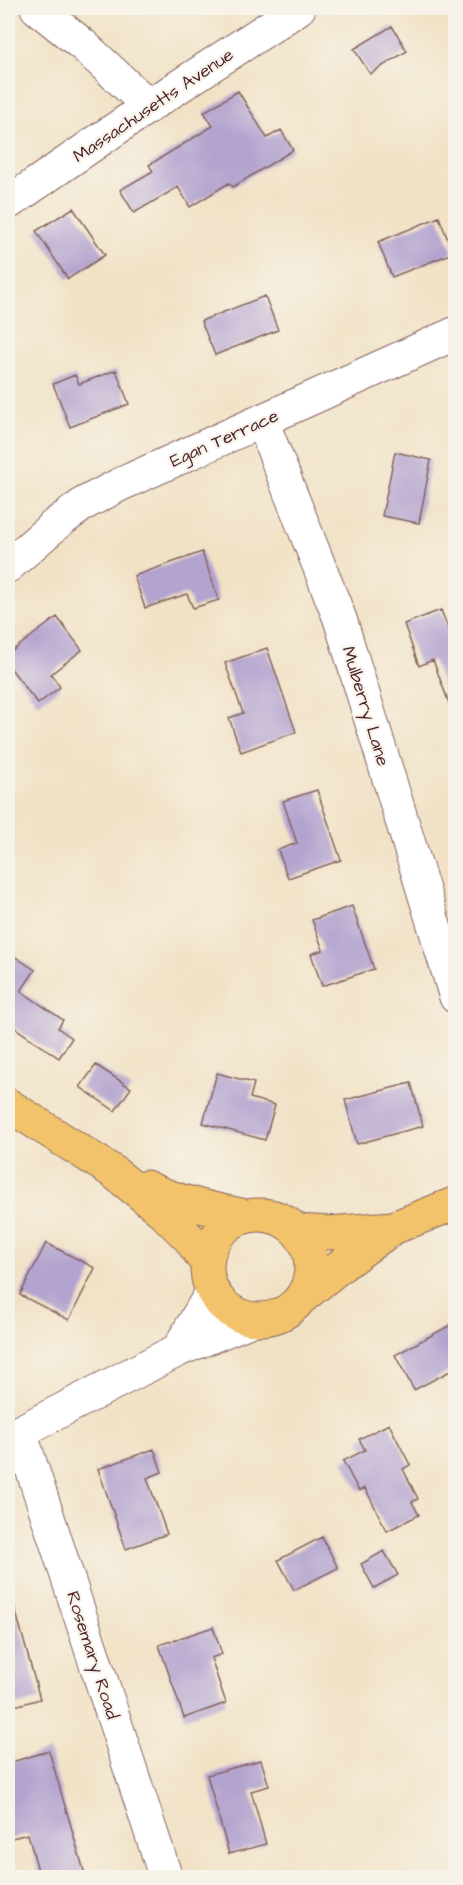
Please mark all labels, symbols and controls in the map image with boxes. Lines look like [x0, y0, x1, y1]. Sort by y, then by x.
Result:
street label: Massachusetts Avenue [68, 42, 239, 169]
street label: Egan Terrace [166, 403, 283, 474]
street label: Mulberry Lane [334, 643, 396, 770]
street label: Rosemary Road [59, 1588, 125, 1723]

